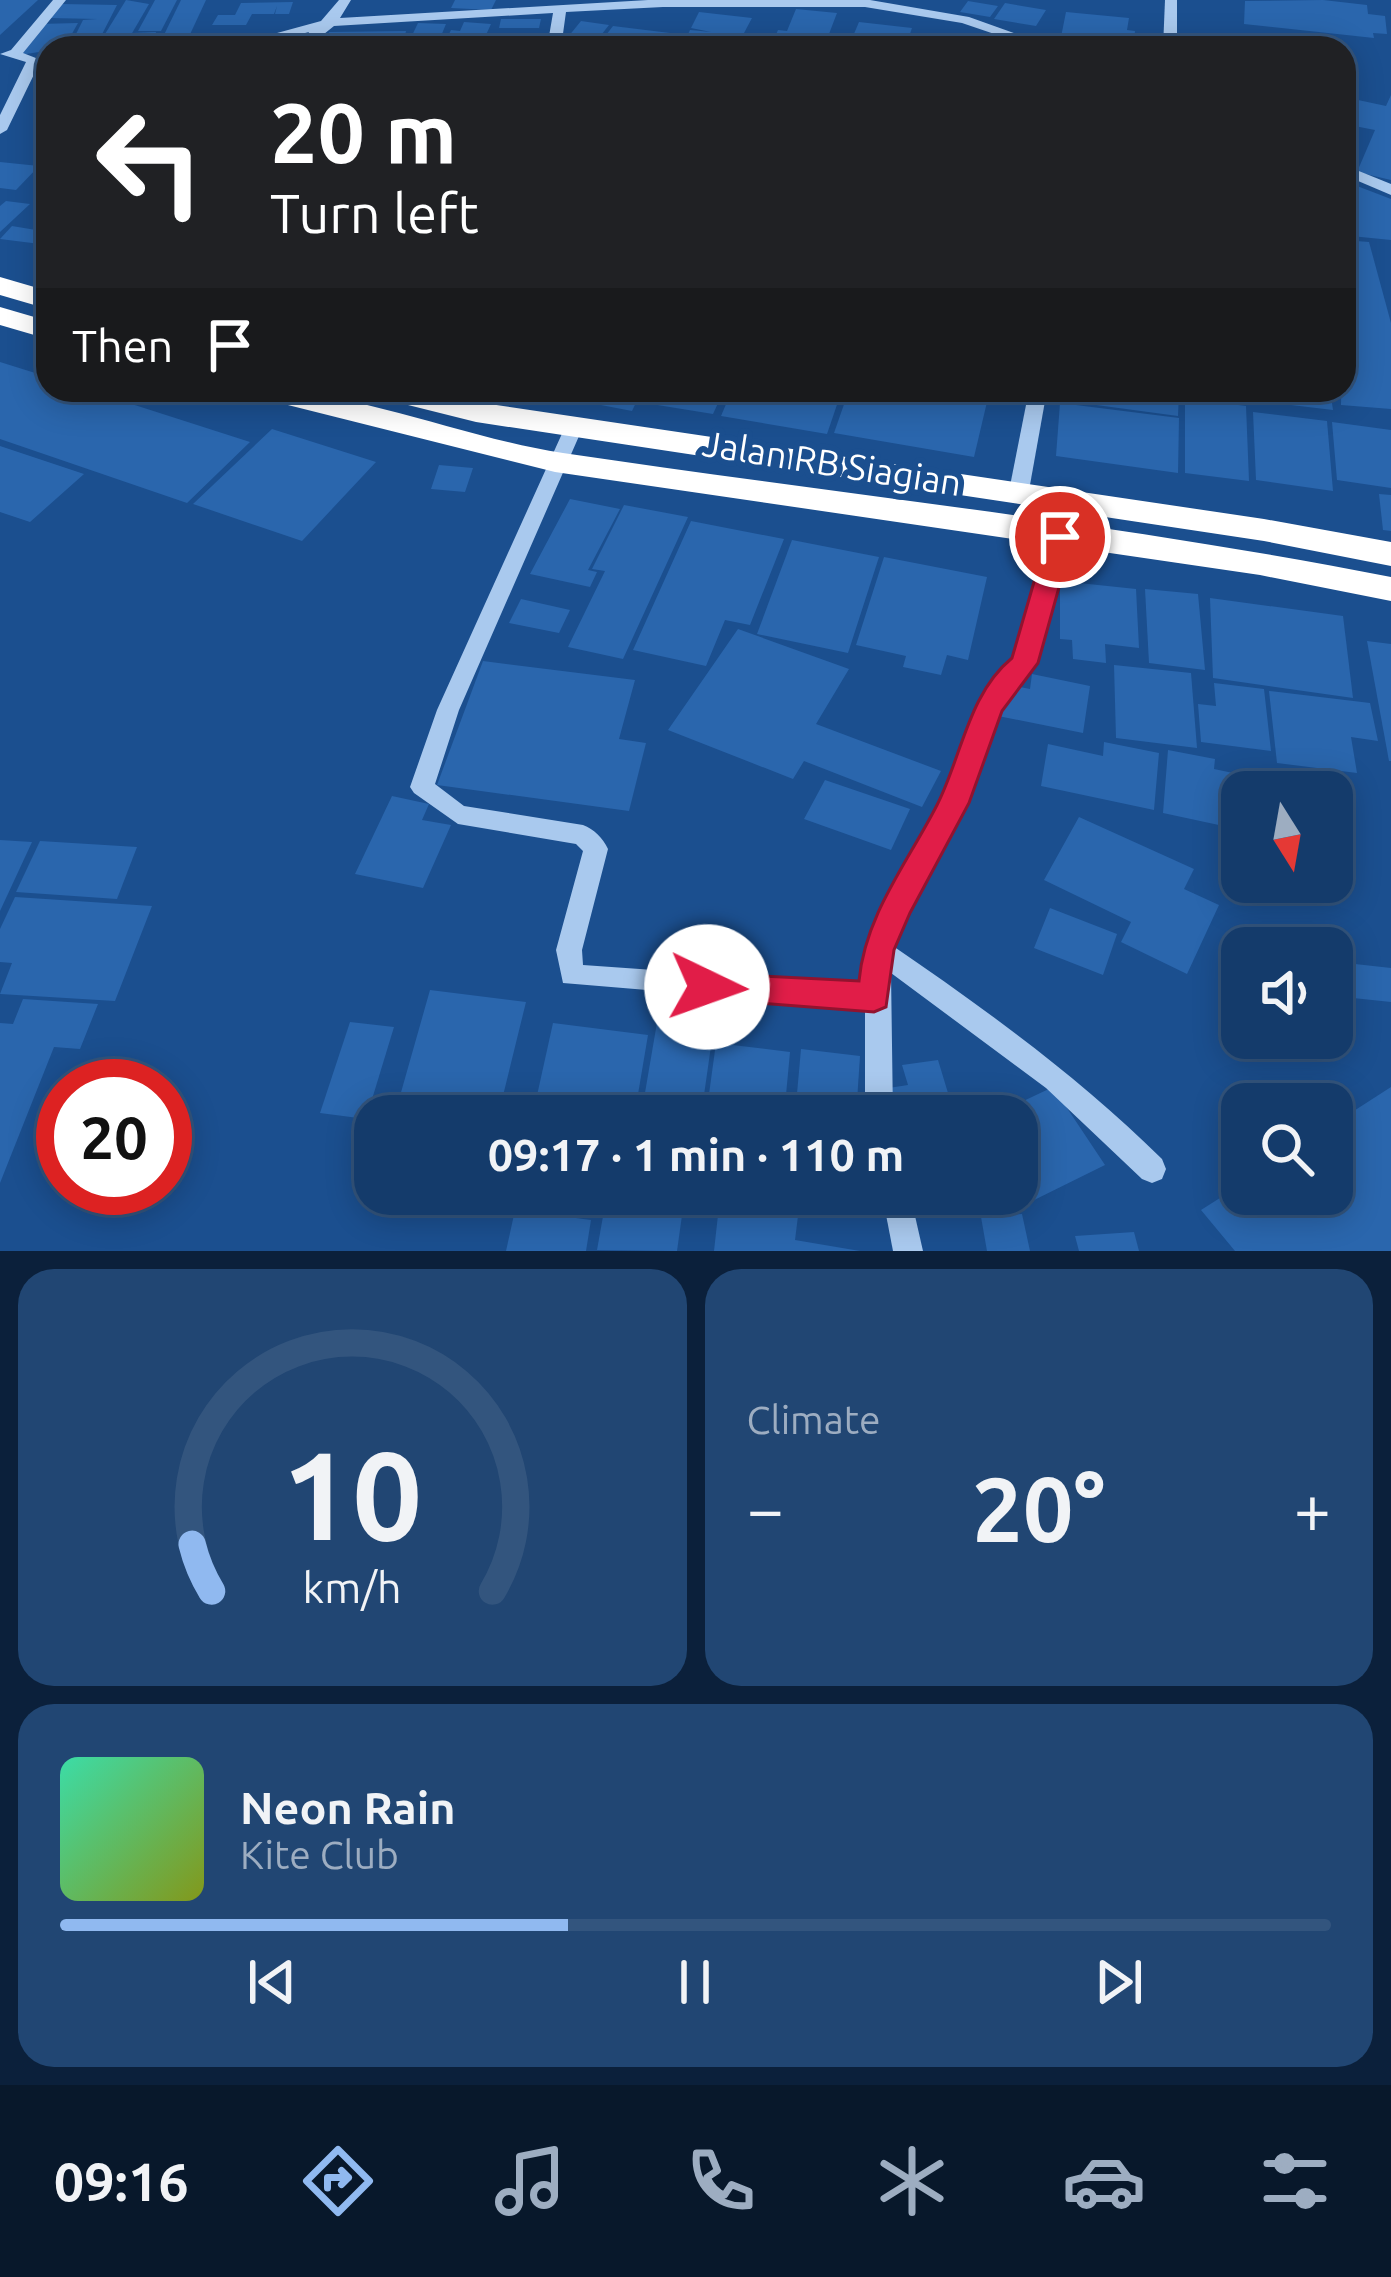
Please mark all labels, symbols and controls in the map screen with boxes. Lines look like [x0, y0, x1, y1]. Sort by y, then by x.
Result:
icon: left [72, 84, 228, 240]
text: 20 m [270, 85, 457, 179]
text: Turn left [270, 183, 479, 243]
icon: arrive [197, 312, 263, 378]
text: Then [72, 320, 173, 371]
street label: Jalan RB Siagian [700, 422, 964, 503]
pin [1009, 486, 1111, 588]
icon: arrive [1027, 504, 1093, 570]
north arrow [1221, 771, 1353, 903]
map controls [1221, 771, 1353, 1215]
position arrow [644, 924, 770, 1050]
button: sound [1221, 927, 1353, 1059]
speed limit sign: 20 [36, 1059, 192, 1215]
button: search [1221, 1083, 1353, 1215]
text: 09:17 · 1 min · 110 m [488, 1129, 904, 1180]
text: Climate [747, 1398, 881, 1441]
text: 10 [282, 1424, 423, 1564]
text: 20° [972, 1458, 1105, 1559]
text: − [747, 1471, 784, 1545]
text: + [1294, 1471, 1331, 1545]
text: km/h [303, 1562, 402, 1610]
text: Neon Rain [240, 1782, 455, 1833]
text: Kite Club [240, 1833, 399, 1876]
icon: previous [239, 1949, 305, 2015]
icon: pause [662, 1949, 728, 2015]
icon: next [1086, 1949, 1152, 2015]
icon: directions [296, 2139, 380, 2223]
icon: music [488, 2139, 572, 2223]
icon: phone [679, 2139, 763, 2223]
icon: climate [870, 2139, 954, 2223]
icon: car [1062, 2139, 1146, 2223]
icon: filters [1253, 2139, 1337, 2223]
text: 09:16 [54, 2151, 189, 2211]

